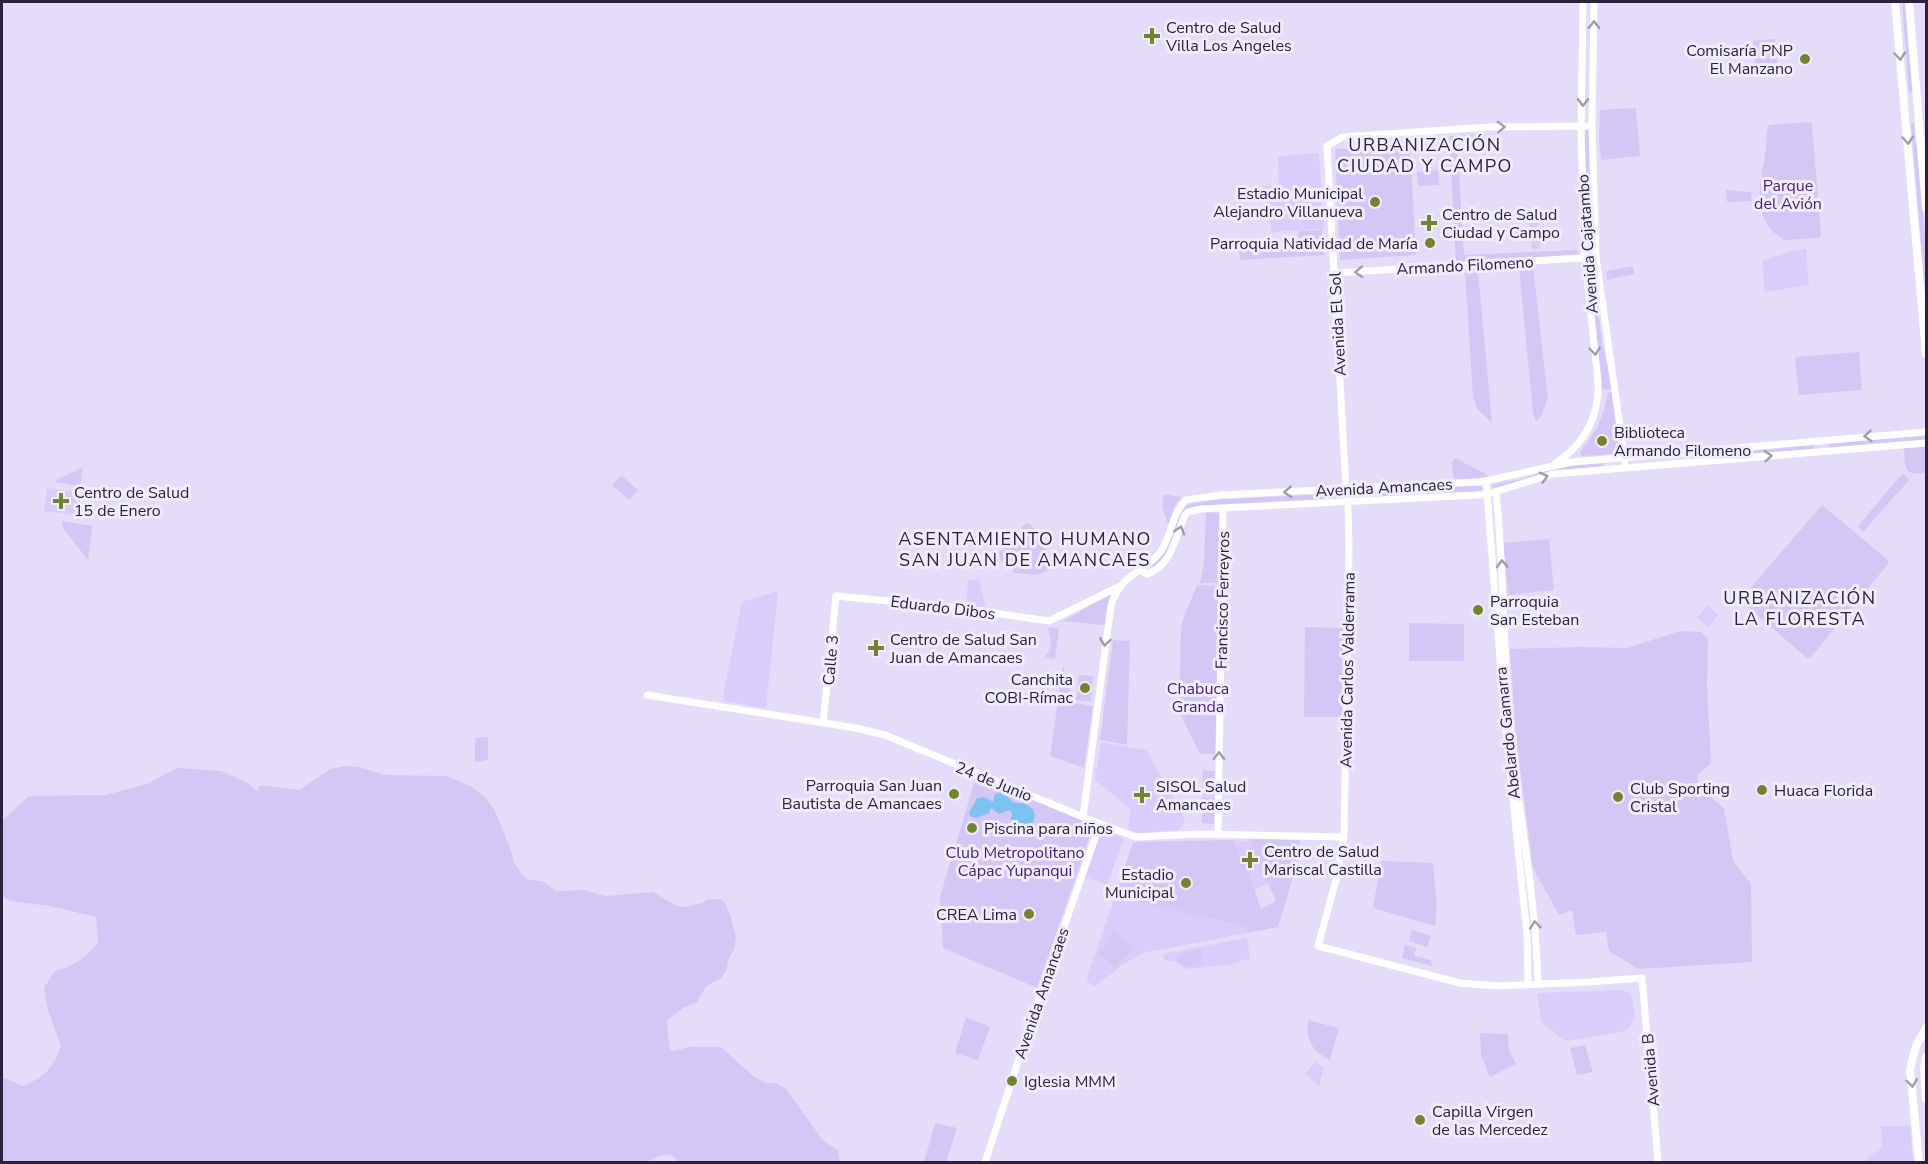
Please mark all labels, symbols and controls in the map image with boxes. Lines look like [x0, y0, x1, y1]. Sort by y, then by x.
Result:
place label: Centro de Salud Villa Los Angeles [1165, 17, 1292, 57]
one-way arrow [1588, 21, 1600, 30]
marker: Centro de Salud Villa Los Angeles [1143, 27, 1161, 45]
place label: Comisaría PNP El Manzano [1686, 40, 1793, 80]
one-way arrow [1893, 51, 1906, 60]
marker: Comisaría PNP El Manzano [1798, 52, 1812, 66]
one-way arrow [1577, 97, 1589, 106]
one-way arrow [1496, 120, 1505, 133]
district label: URBANIZACIÓN CIUDAD Y CAMPO [1337, 133, 1513, 178]
one-way arrow [1901, 135, 1914, 144]
street label: Avenida Cajatambo [1572, 173, 1604, 314]
park label: Parque del Avión [1754, 175, 1822, 215]
place label: Estadio Municipal Alejandro Villanueva [1213, 183, 1363, 223]
marker: Estadio Municipal Alejandro Villanueva [1368, 195, 1382, 209]
place label: Centro de Salud Ciudad y Campo [1442, 204, 1560, 244]
marker: Centro de Salud Ciudad y Campo [1420, 214, 1438, 232]
place label: Parroquia Natividad de María [1210, 233, 1418, 255]
marker: Parroquia Natividad de María [1423, 236, 1437, 250]
street label: Armando Filomeno [1396, 251, 1534, 281]
one-way arrow [1355, 265, 1364, 278]
street label: Avenida El Sol [1324, 271, 1352, 377]
one-way arrow [1588, 347, 1601, 356]
place label: Biblioteca Armando Filomeno [1614, 422, 1751, 462]
one-way arrow [1864, 430, 1873, 443]
marker: Biblioteca Armando Filomeno [1595, 434, 1609, 448]
one-way arrow [1763, 450, 1772, 463]
one-way arrow [1538, 472, 1549, 484]
street label: Avenida Amancaes [1315, 473, 1453, 503]
place label: Centro de Salud 15 de Enero [74, 482, 189, 522]
one-way arrow [1283, 486, 1292, 499]
marker: Centro de Salud 15 de Enero [52, 492, 70, 510]
one-way arrow [1172, 525, 1185, 536]
district label: ASENTAMIENTO HUMANO SAN JUAN DE AMANCAES [898, 527, 1152, 572]
street label: Francisco Ferreyros [1211, 531, 1235, 669]
one-way arrow [1496, 560, 1509, 569]
street label: Avenida Carlos Valderrama [1335, 572, 1361, 768]
district label: URBANIZACIÓN LA FLORESTA [1723, 586, 1877, 631]
street label: Eduardo Dibos [889, 591, 997, 625]
place label: Parroquia San Esteban [1490, 591, 1579, 631]
marker: Parroquia San Esteban [1471, 603, 1485, 617]
place label: Centro de Salud San Juan de Amancaes [889, 629, 1037, 669]
street label: Calle 3 [818, 634, 844, 686]
one-way arrow [1099, 637, 1112, 646]
marker: Centro de Salud San Juan de Amancaes [867, 639, 885, 657]
street label: Abelardo Gamarra [1490, 666, 1526, 800]
place label: Canchita COBI-Rímac [985, 669, 1074, 709]
park label: Chabuca Granda [1167, 678, 1229, 718]
marker: Canchita COBI-Rímac [1078, 681, 1092, 695]
one-way arrow [1213, 751, 1225, 760]
street label: 24 de Junio [952, 757, 1035, 807]
place label: Parroquia San Juan Bautista de Amancaes [782, 775, 942, 815]
place label: SISOL Salud Amancaes [1156, 776, 1246, 816]
place label: Club Sporting Cristal [1630, 778, 1730, 818]
place label: Huaca Florida [1774, 780, 1873, 802]
marker: Huaca Florida [1755, 783, 1769, 797]
marker: SISOL Salud Amancaes [1133, 786, 1151, 804]
marker: Parroquia San Juan Bautista de Amancaes [947, 787, 961, 801]
marker: Club Sporting Cristal [1611, 790, 1625, 804]
place label: Piscina para niños [984, 818, 1113, 840]
marker: Piscina para niños [965, 821, 979, 835]
place label: Centro de Salud Mariscal Castilla [1264, 841, 1382, 881]
park label: Club Metropolitano Cápac Yupanqui [946, 842, 1085, 882]
marker: Centro de Salud Mariscal Castilla [1241, 851, 1259, 869]
place label: Estadio Municipal [1105, 864, 1174, 904]
marker: Estadio Municipal [1179, 876, 1193, 890]
place label: CREA Lima [936, 904, 1017, 926]
marker: CREA Lima [1022, 907, 1036, 921]
one-way arrow [1529, 921, 1542, 930]
street label: Avenida Amancaes [1009, 925, 1075, 1062]
street label: Avenida B [1637, 1032, 1665, 1107]
place label: Iglesia MMM [1024, 1071, 1116, 1093]
marker: Iglesia MMM [1005, 1074, 1019, 1088]
one-way arrow [1905, 1078, 1918, 1087]
place label: Capilla Virgen de las Mercedez [1432, 1101, 1548, 1141]
marker: Capilla Virgen de las Mercedez [1413, 1113, 1427, 1127]

